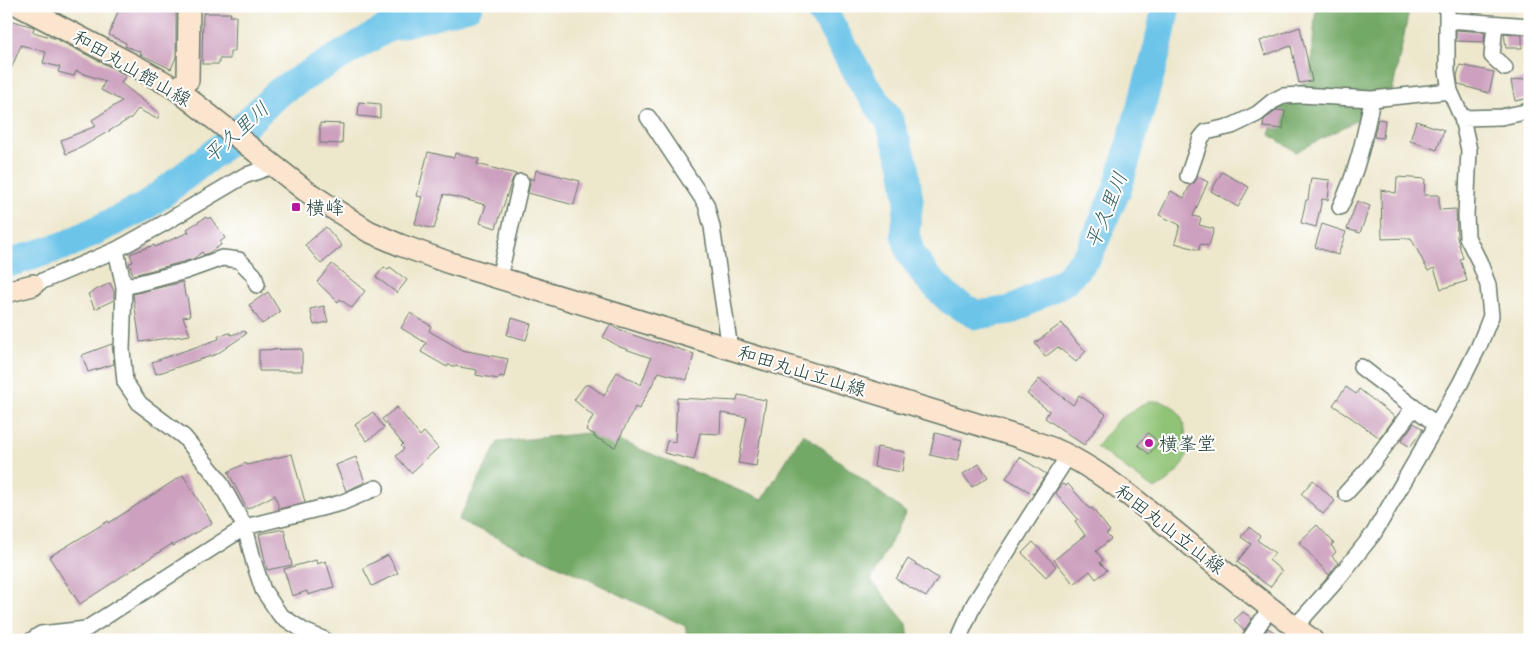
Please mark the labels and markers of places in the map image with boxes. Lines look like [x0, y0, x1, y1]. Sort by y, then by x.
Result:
place label: 横峰 [306, 196, 344, 219]
marker: 横峰 [290, 201, 302, 213]
place label: 横峯堂 [1159, 432, 1216, 455]
marker: 横峯堂 [1143, 437, 1155, 449]

